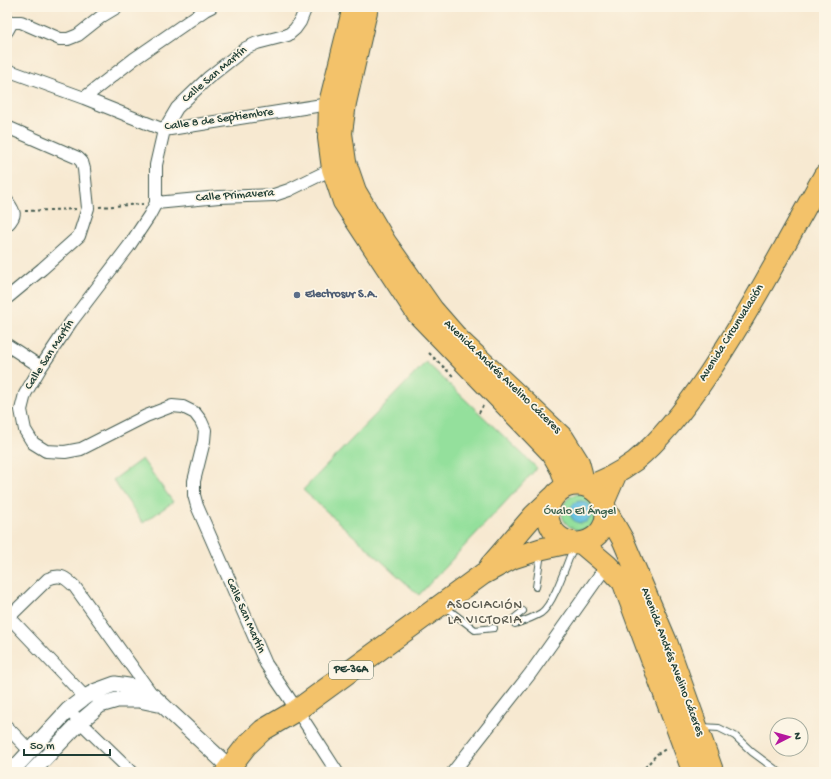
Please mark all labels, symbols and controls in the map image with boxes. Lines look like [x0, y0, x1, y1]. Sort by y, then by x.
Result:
street label: Calle San Martín [180, 44, 251, 106]
street label: Calle 8 de Septiembre [164, 105, 275, 135]
street label: Calle Primavera [195, 186, 275, 206]
street label: Avenida Circunvalación [696, 282, 768, 384]
place label: Electrosur S.A. [304, 288, 378, 302]
marker: Electrosur S.A. [292, 290, 302, 300]
street label: Calle San Martín [22, 317, 78, 393]
street label: Avenida Andrés Avelino Cáceres [440, 317, 564, 437]
park label: Óvalo El Ángel [544, 505, 617, 519]
street label: Calle San Martín [222, 576, 268, 656]
street label: Avenida Andrés Avelino Cáceres [637, 586, 707, 739]
district label: ASOCIACIÓN LA VICTORIA [447, 598, 523, 628]
road number: PE-36A [329, 661, 373, 679]
north arrow [769, 717, 809, 757]
scale bar [24, 731, 110, 757]
text: N [791, 732, 803, 740]
text: 50 m [30, 740, 55, 754]

